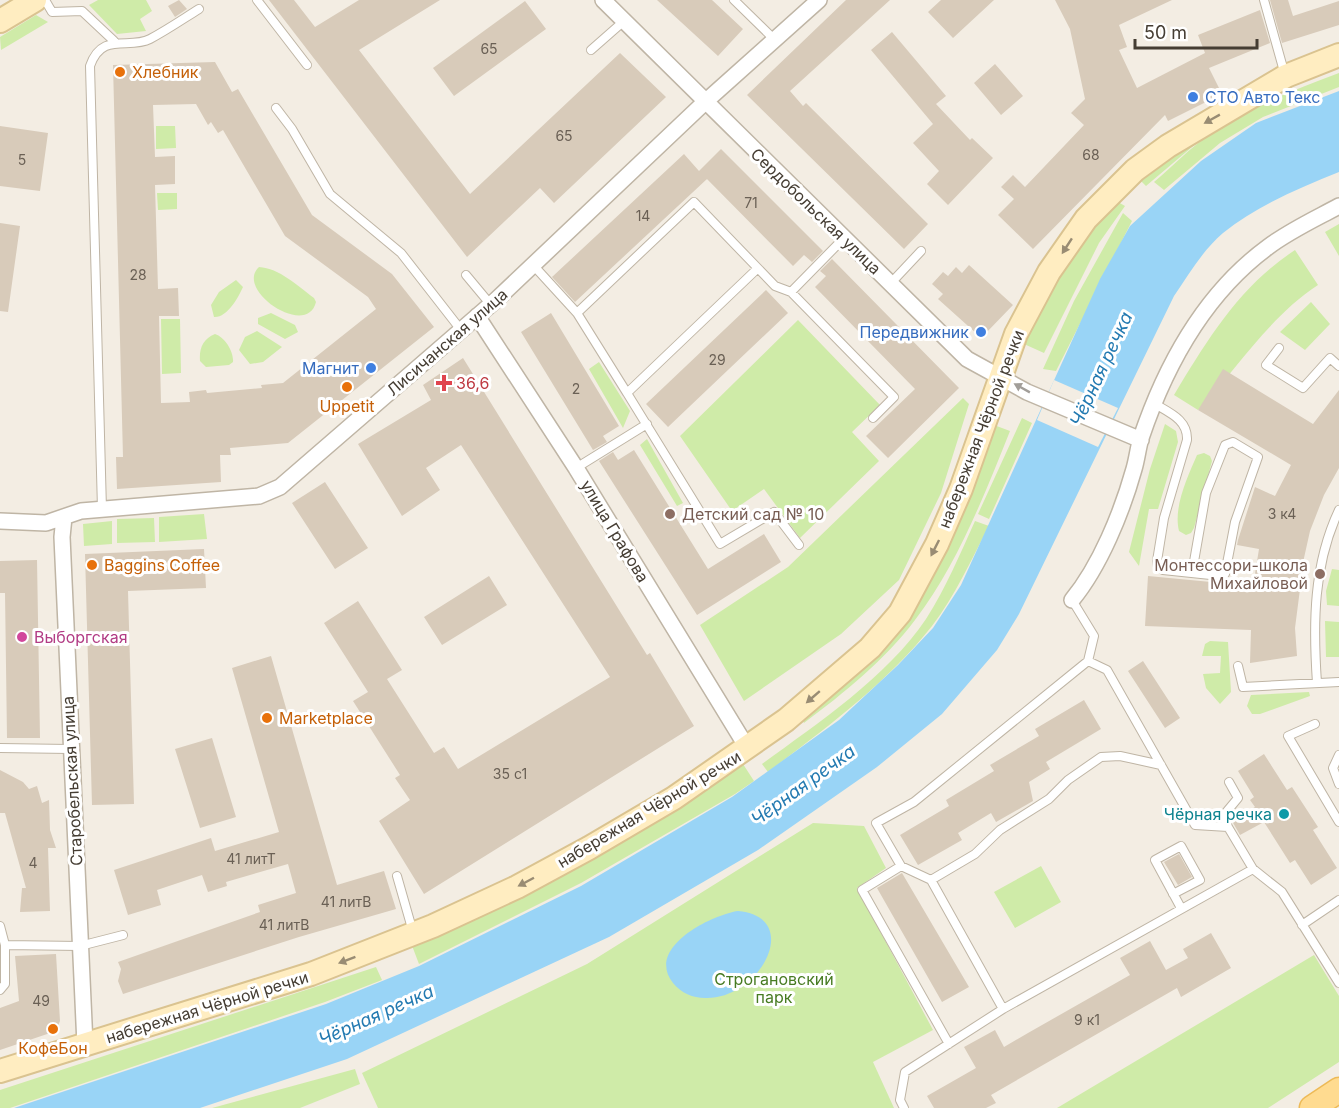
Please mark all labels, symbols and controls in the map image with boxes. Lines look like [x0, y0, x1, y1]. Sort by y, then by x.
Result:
scale bar [1135, 12, 1256, 50]
text: 50 m [1144, 22, 1187, 43]
house number: 65 [480, 40, 498, 57]
place label: Хлебник [132, 62, 199, 82]
marker: Хлебник [113, 65, 127, 79]
place label: СТО Авто Текс [1205, 87, 1321, 107]
marker: СТО Авто Текс [1186, 90, 1200, 104]
one-way arrow [1203, 114, 1220, 124]
house number: 65 [555, 127, 573, 144]
street label: Сердобольская улица [747, 144, 885, 278]
house number: 68 [1082, 146, 1100, 163]
house number: 5 [18, 151, 26, 168]
house number: 71 [744, 194, 758, 211]
house number: 14 [636, 207, 650, 224]
one-way arrow [1061, 237, 1072, 254]
house number: 28 [129, 266, 147, 283]
street label: Лисичанская улица [383, 284, 511, 400]
water label: Чёрная речка [1065, 309, 1137, 429]
place label: Передвижник [860, 322, 969, 342]
marker: Передвижник [974, 325, 988, 339]
street label: набережная Чёрной речки [934, 327, 1028, 531]
house number: 29 [708, 351, 726, 368]
place label: Магнит [302, 358, 360, 378]
marker: Магнит [364, 361, 378, 375]
place label: 36,6 [456, 373, 489, 393]
marker: 36,6 [437, 376, 451, 390]
marker: Uppetit [340, 380, 354, 394]
house number: 2 [572, 380, 580, 397]
one-way arrow [1013, 383, 1030, 393]
place label: Uppetit [319, 396, 375, 416]
street label: улица Графова [577, 476, 653, 586]
place label: Детский сад № 10 [682, 504, 824, 524]
house number: 3 к4 [1268, 505, 1296, 522]
marker: Детский сад № 10 [663, 507, 677, 521]
one-way arrow [930, 540, 940, 557]
place label: Baggins Coffee [104, 555, 220, 575]
place label: Монтессори-школа Михайловой [1154, 555, 1308, 593]
marker: Baggins Coffee [85, 558, 99, 572]
marker: Монтессори-школа Михайловой [1313, 567, 1327, 581]
place label: Выборгская [34, 627, 128, 647]
marker: Выборгская [15, 630, 29, 644]
one-way arrow [806, 690, 821, 703]
street label: Старобельская улица [58, 696, 86, 866]
place label: Marketplace [279, 708, 373, 728]
marker: Marketplace [260, 711, 274, 725]
water label: Чёрная речка [747, 740, 859, 830]
street label: набережная Чёрной речки [554, 746, 744, 872]
house number: 35 с1 [493, 765, 527, 782]
place label: Чёрная речка [1164, 804, 1272, 824]
marker: Чёрная речка [1277, 807, 1291, 821]
house number: 41 литТ [226, 850, 276, 867]
house number: 4 [28, 854, 38, 871]
one-way arrow [517, 877, 534, 887]
house number: 41 литВ [321, 893, 371, 910]
house number: 41 литВ [259, 916, 309, 933]
one-way arrow [338, 955, 356, 965]
street label: набережная Чёрной речки [103, 967, 311, 1047]
park label: Строгановский парк [714, 969, 834, 1007]
water label: Чёрная речка [315, 980, 437, 1050]
house number: 49 [32, 992, 50, 1009]
house number: 9 к1 [1074, 1011, 1100, 1028]
marker: КофеБон [46, 1022, 60, 1036]
place label: КофеБон [18, 1038, 88, 1058]

